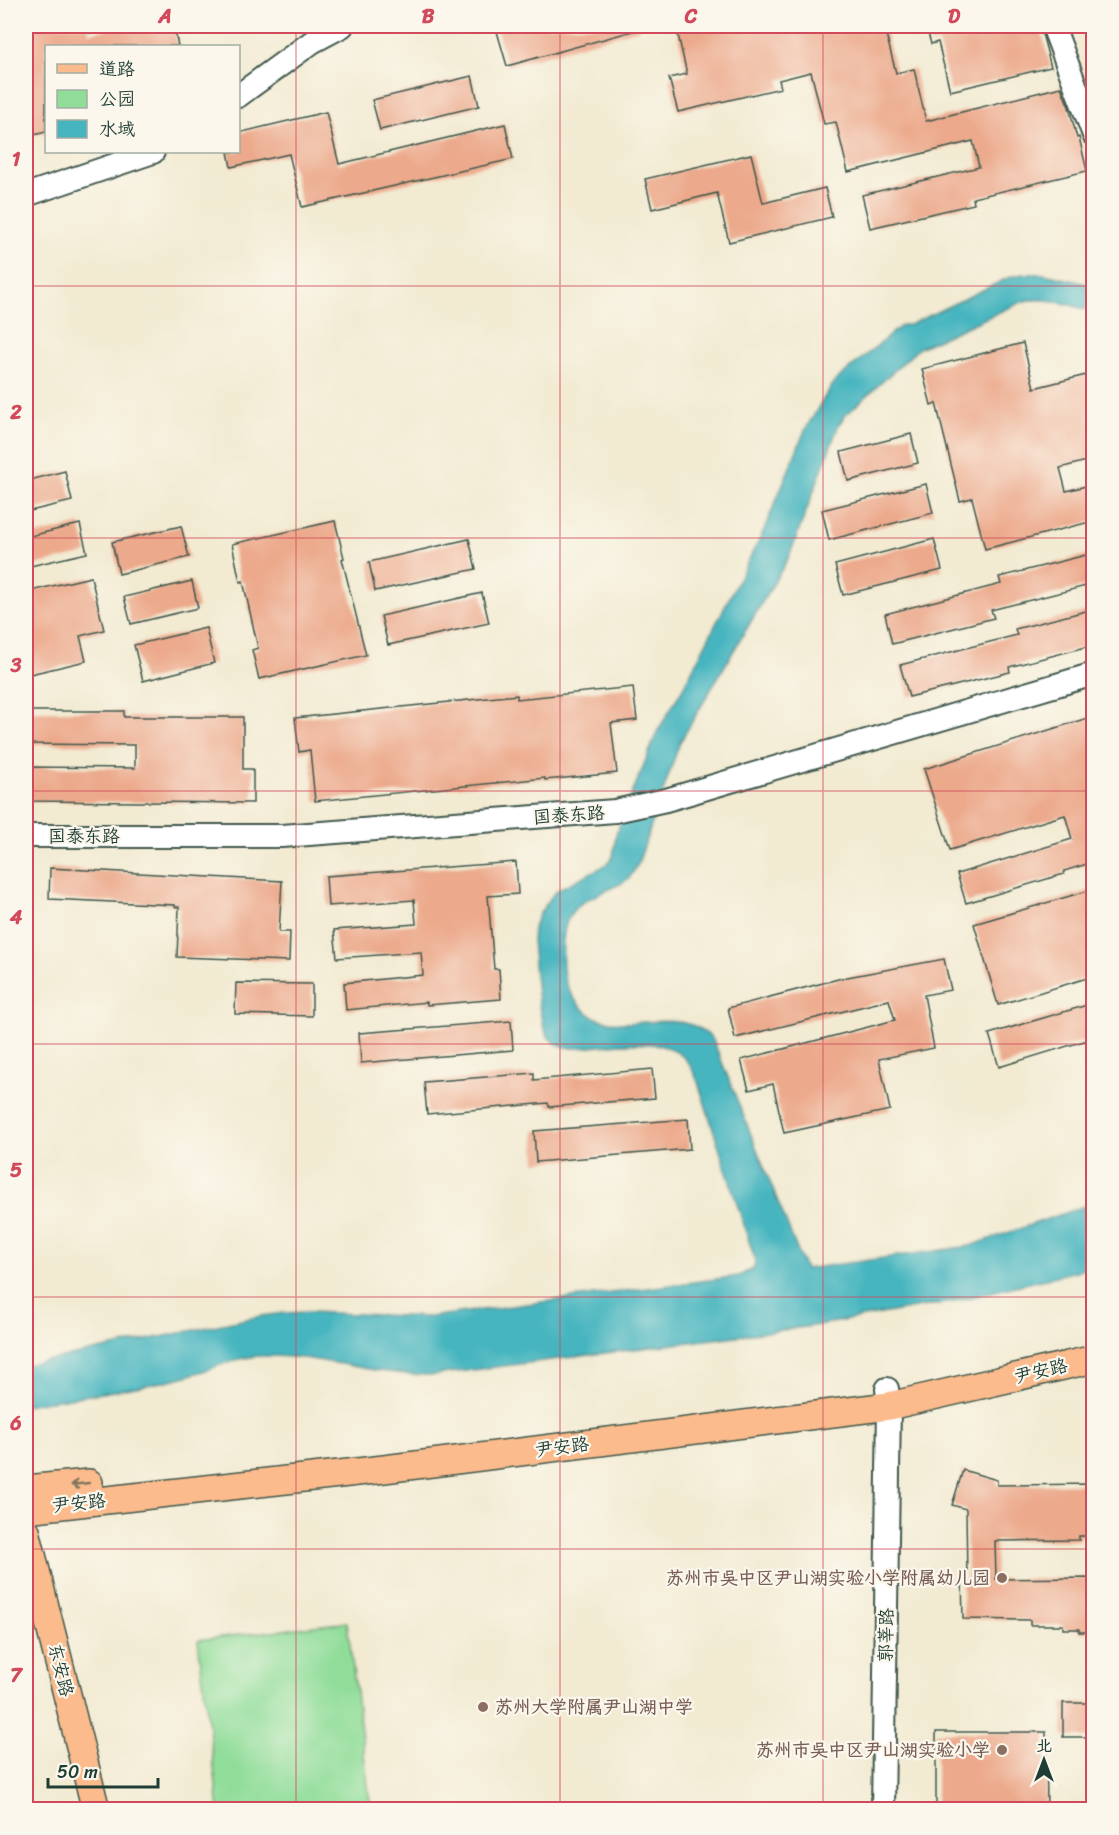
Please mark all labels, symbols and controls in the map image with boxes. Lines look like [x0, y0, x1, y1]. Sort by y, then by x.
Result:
text: A [157, 0, 172, 34]
text: B [422, 0, 435, 34]
text: C [684, 0, 698, 34]
text: D [948, 0, 961, 34]
legend [45, 45, 240, 153]
text: 道路 [99, 53, 135, 85]
text: 公园 [99, 83, 135, 115]
text: 水域 [99, 113, 135, 145]
text: 1 [12, 142, 21, 177]
text: 2 [9, 395, 22, 430]
text: 3 [10, 648, 22, 683]
street label: 国泰东路 [532, 797, 606, 833]
street label: 国泰东路 [48, 820, 120, 852]
text: 4 [9, 900, 23, 935]
text: 5 [10, 1153, 22, 1188]
street label: 尹安路 [1011, 1349, 1071, 1393]
text: 6 [9, 1406, 22, 1441]
street label: 尹安路 [533, 1428, 591, 1466]
one-way arrow [70, 1479, 90, 1490]
street label: 尹安路 [50, 1484, 108, 1522]
place label: 苏州市吴中区尹山湖实验小学附属幼儿园 [666, 1562, 990, 1594]
marker: 苏州市吴中区尹山湖实验小学附属幼儿园 [995, 1571, 1009, 1585]
street label: 郭莘路 [870, 1608, 902, 1662]
street label: 东安路 [39, 1640, 83, 1700]
text: 7 [10, 1658, 23, 1693]
place label: 苏州大学附属尹山湖中学 [495, 1691, 693, 1723]
marker: 苏州大学附属尹山湖中学 [476, 1700, 490, 1714]
north arrow [1014, 1730, 1074, 1790]
text: 北 [1036, 1731, 1052, 1760]
place label: 苏州市吴中区尹山湖实验小学 [756, 1734, 990, 1766]
marker: 苏州市吴中区尹山湖实验小学 [995, 1743, 1009, 1757]
scale bar [48, 1751, 158, 1789]
text: 50 m [57, 1756, 98, 1788]

